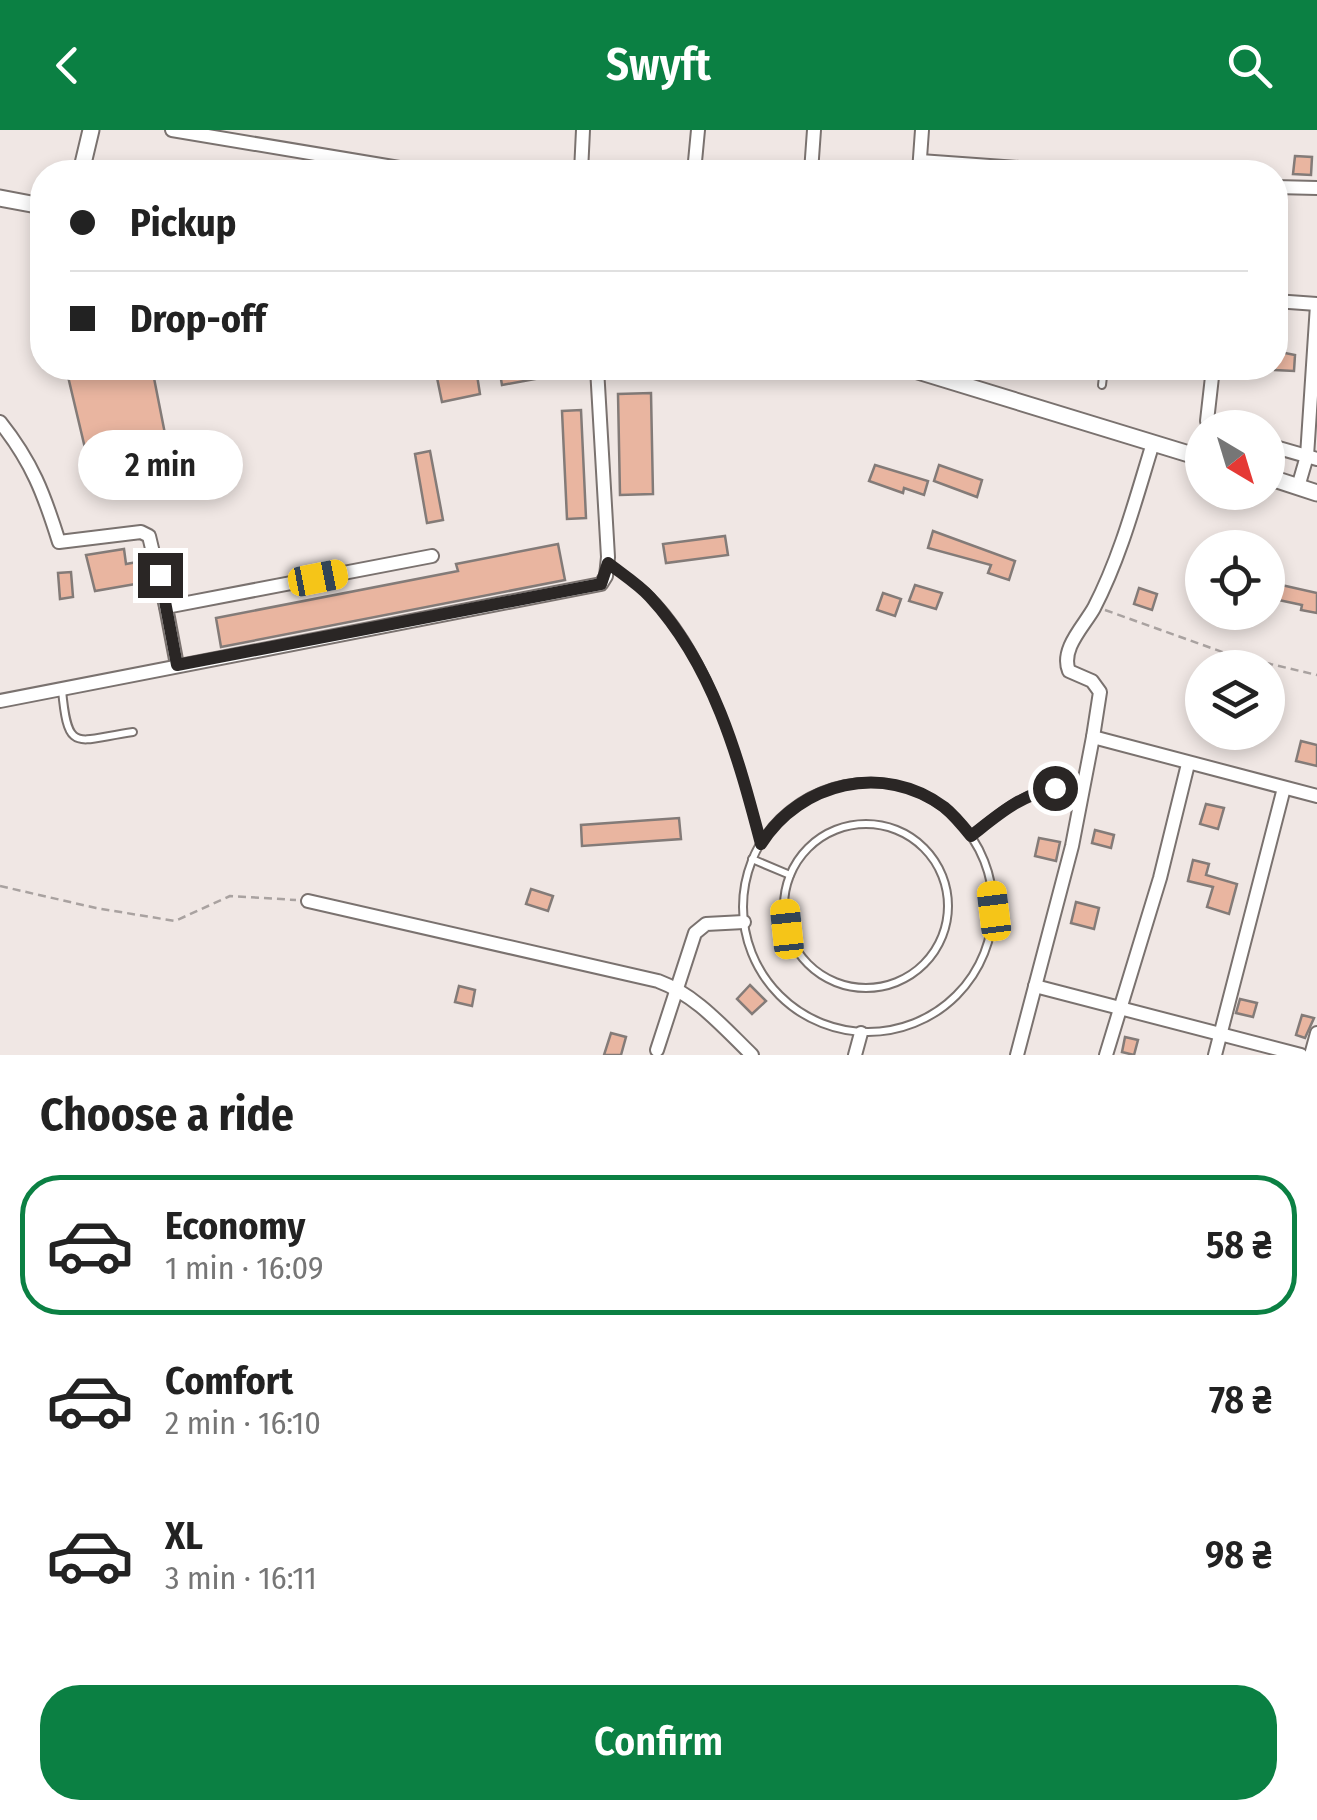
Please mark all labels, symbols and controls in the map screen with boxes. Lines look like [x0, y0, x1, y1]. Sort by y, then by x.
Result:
icon: back [40, 38, 95, 93]
text: Swyft [606, 38, 711, 92]
icon: search [1222, 38, 1277, 93]
text: Pickup [130, 200, 236, 246]
text: Drop-off [130, 296, 266, 342]
north arrow [1185, 410, 1285, 510]
map controls [1185, 410, 1285, 750]
callout: 2 min [78, 430, 242, 500]
text: 2 min [125, 446, 196, 484]
button: locate [1185, 530, 1285, 630]
route end [138, 553, 183, 598]
car [286, 558, 350, 598]
button: layers [1185, 650, 1285, 750]
route start [1033, 766, 1078, 811]
car [975, 879, 1013, 943]
car [769, 898, 805, 960]
text: Choose a ride [40, 1088, 294, 1142]
icon: car [45, 1200, 135, 1290]
text: Economy [165, 1203, 305, 1249]
text: 58 ₴ [1206, 1222, 1272, 1268]
text: 1 min · 16:09 [165, 1249, 323, 1287]
icon: car [45, 1355, 135, 1445]
text: Comfort [165, 1358, 293, 1404]
text: 78 ₴ [1209, 1377, 1272, 1423]
text: 2 min · 16:10 [165, 1404, 321, 1442]
icon: car [45, 1510, 135, 1600]
text: XL [165, 1513, 203, 1559]
text: 98 ₴ [1205, 1532, 1272, 1578]
text: 3 min · 16:11 [165, 1559, 317, 1597]
button: Confirm [40, 1685, 1277, 1800]

